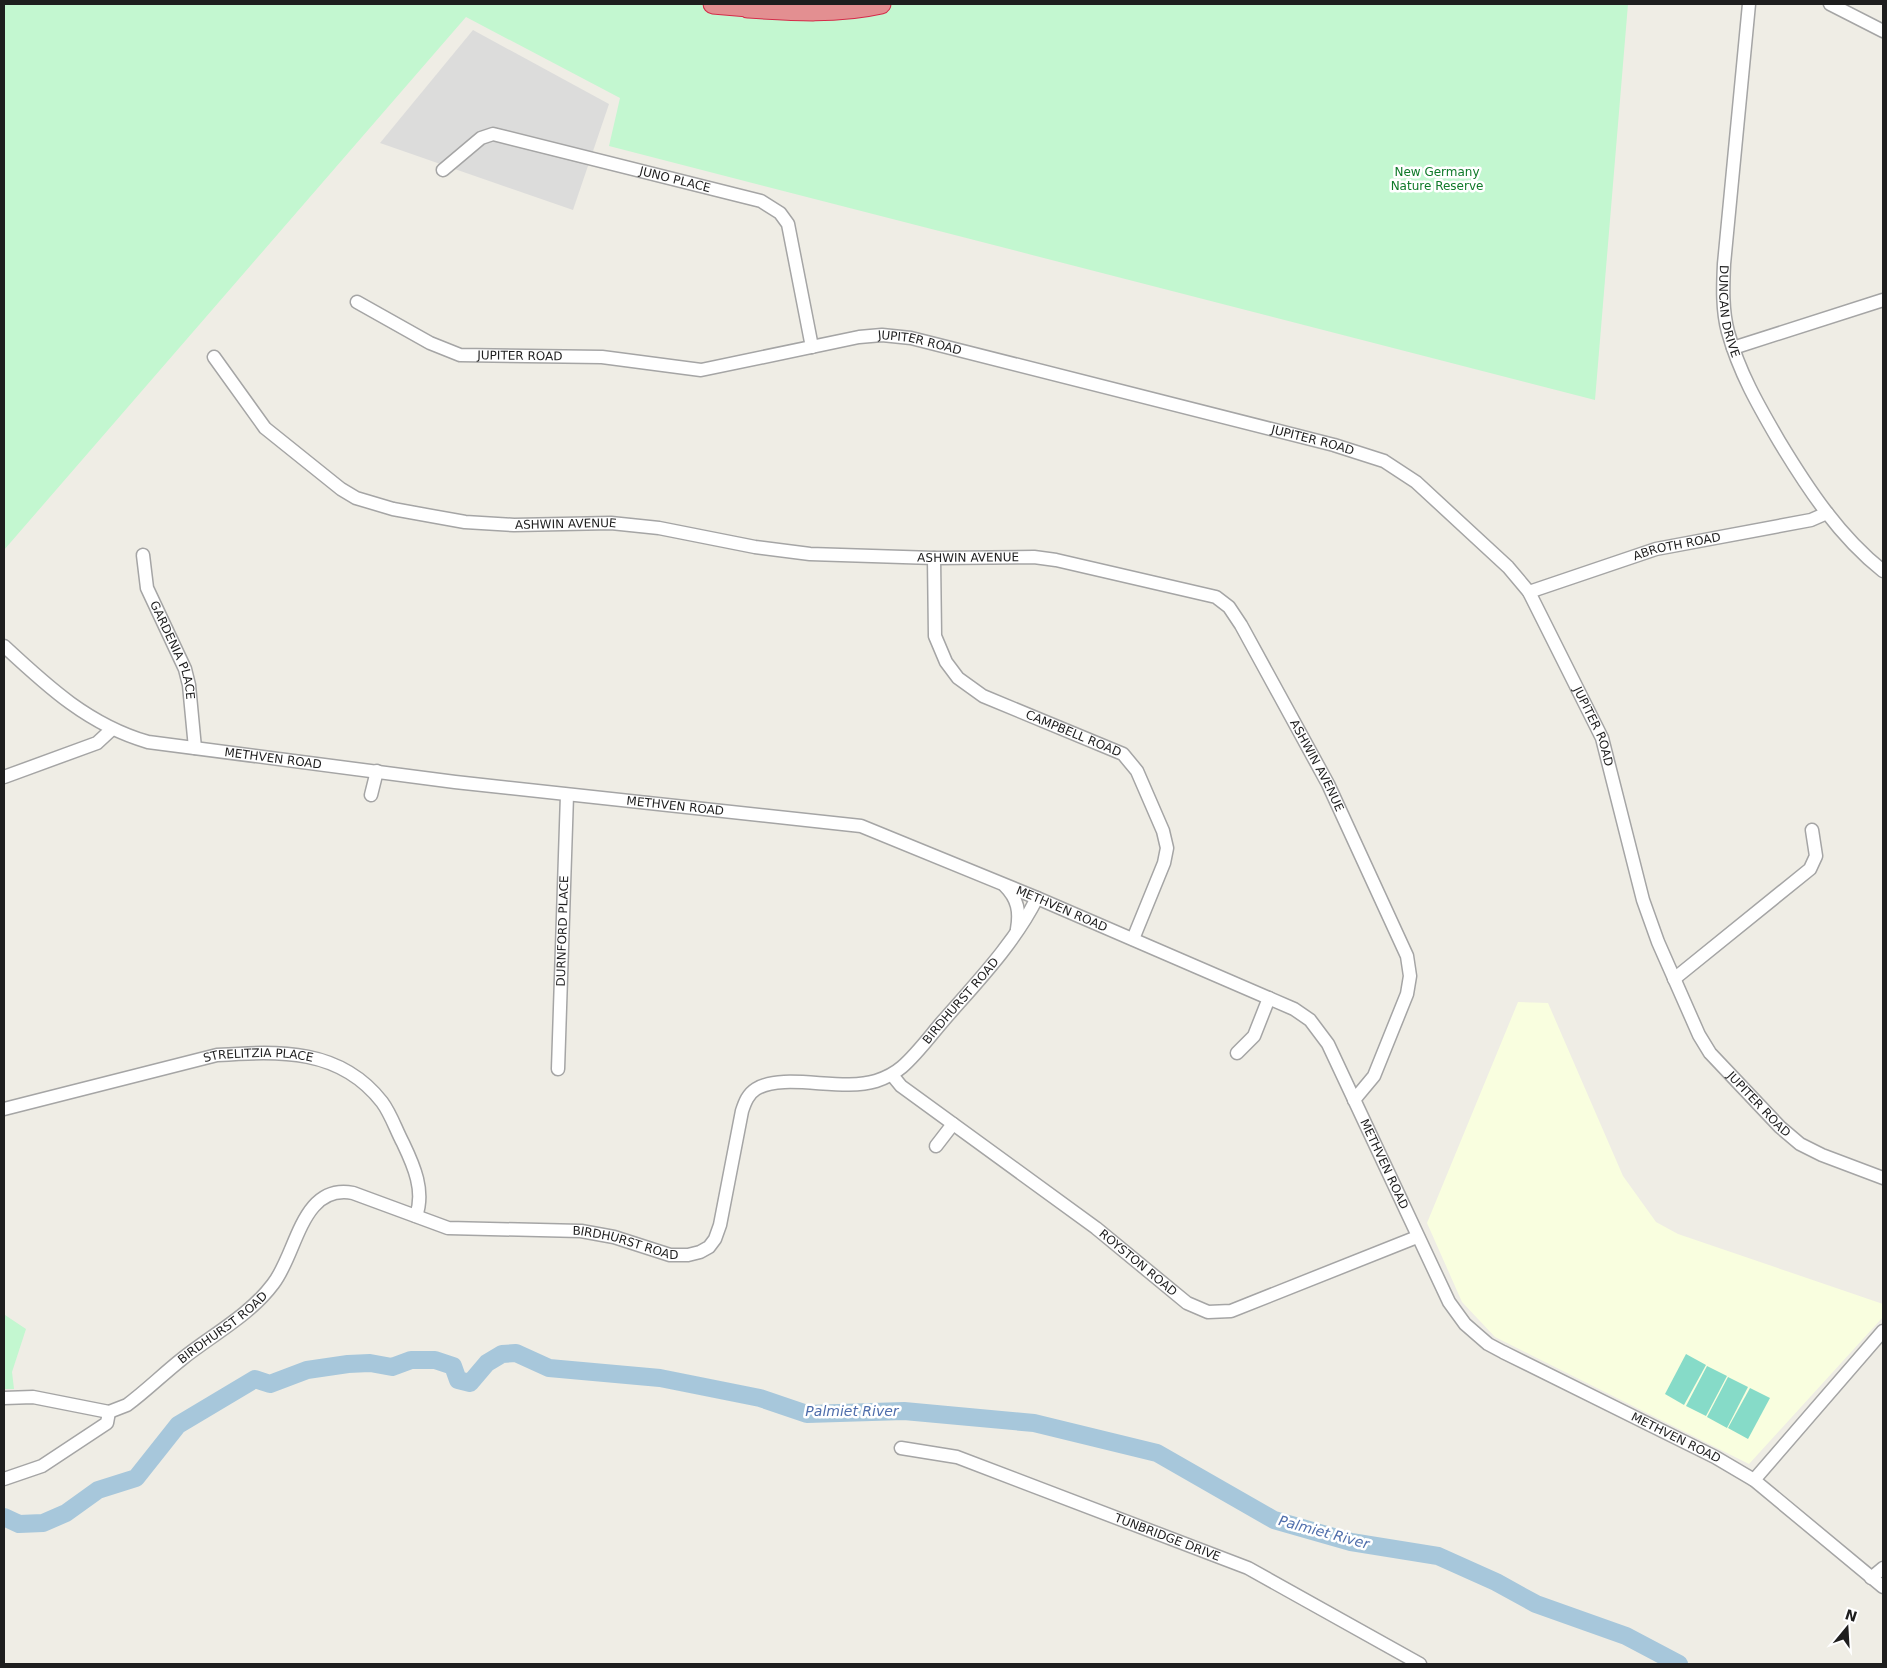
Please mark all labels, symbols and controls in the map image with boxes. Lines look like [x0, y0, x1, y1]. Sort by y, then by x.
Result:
street label: JUNO PLACE [637, 164, 712, 195]
park label: New Germany Nature Reserve [1391, 165, 1483, 193]
street label: DUNCAN DRIVE [1716, 265, 1743, 359]
street label: JUPITER ROAD [876, 328, 963, 358]
street label: JUPITER ROAD [476, 348, 563, 363]
street label: JUPITER ROAD [1269, 422, 1356, 458]
street label: ASHWIN AVENUE [515, 516, 617, 532]
street label: ABROTH ROAD [1631, 530, 1722, 563]
street label: ASHWIN AVENUE [917, 550, 1019, 565]
street label: GARDENIA PLACE [147, 599, 197, 700]
street label: JUPITER ROAD [1570, 683, 1616, 768]
street label: CAMPBELL ROAD [1024, 707, 1123, 760]
street label: ASHWIN AVENUE [1287, 717, 1347, 814]
street label: METHVEN ROAD [224, 745, 323, 772]
street label: METHVEN ROAD [626, 794, 725, 818]
street label: DURNFORD PLACE [554, 875, 571, 987]
street label: METHVEN ROAD [1014, 883, 1110, 935]
street label: BIRDHURST ROAD [920, 955, 1002, 1047]
street label: STRELITZIA PLACE [202, 1046, 315, 1065]
street label: JUPITER ROAD [1724, 1068, 1793, 1140]
street label: METHVEN ROAD [1357, 1117, 1411, 1211]
street label: BIRDHURST ROAD [572, 1224, 679, 1262]
street label: ROYSTON ROAD [1096, 1227, 1180, 1299]
street label: BIRDHURST ROAD [175, 1289, 270, 1366]
water label: Palmiet River [805, 1403, 900, 1419]
street label: METHVEN ROAD [1629, 1410, 1723, 1466]
street label: TUNBRIDGE DRIVE [1112, 1510, 1222, 1564]
water label: Palmiet River [1277, 1512, 1372, 1552]
north arrow [1822, 1603, 1872, 1653]
text: N [1843, 1606, 1859, 1625]

